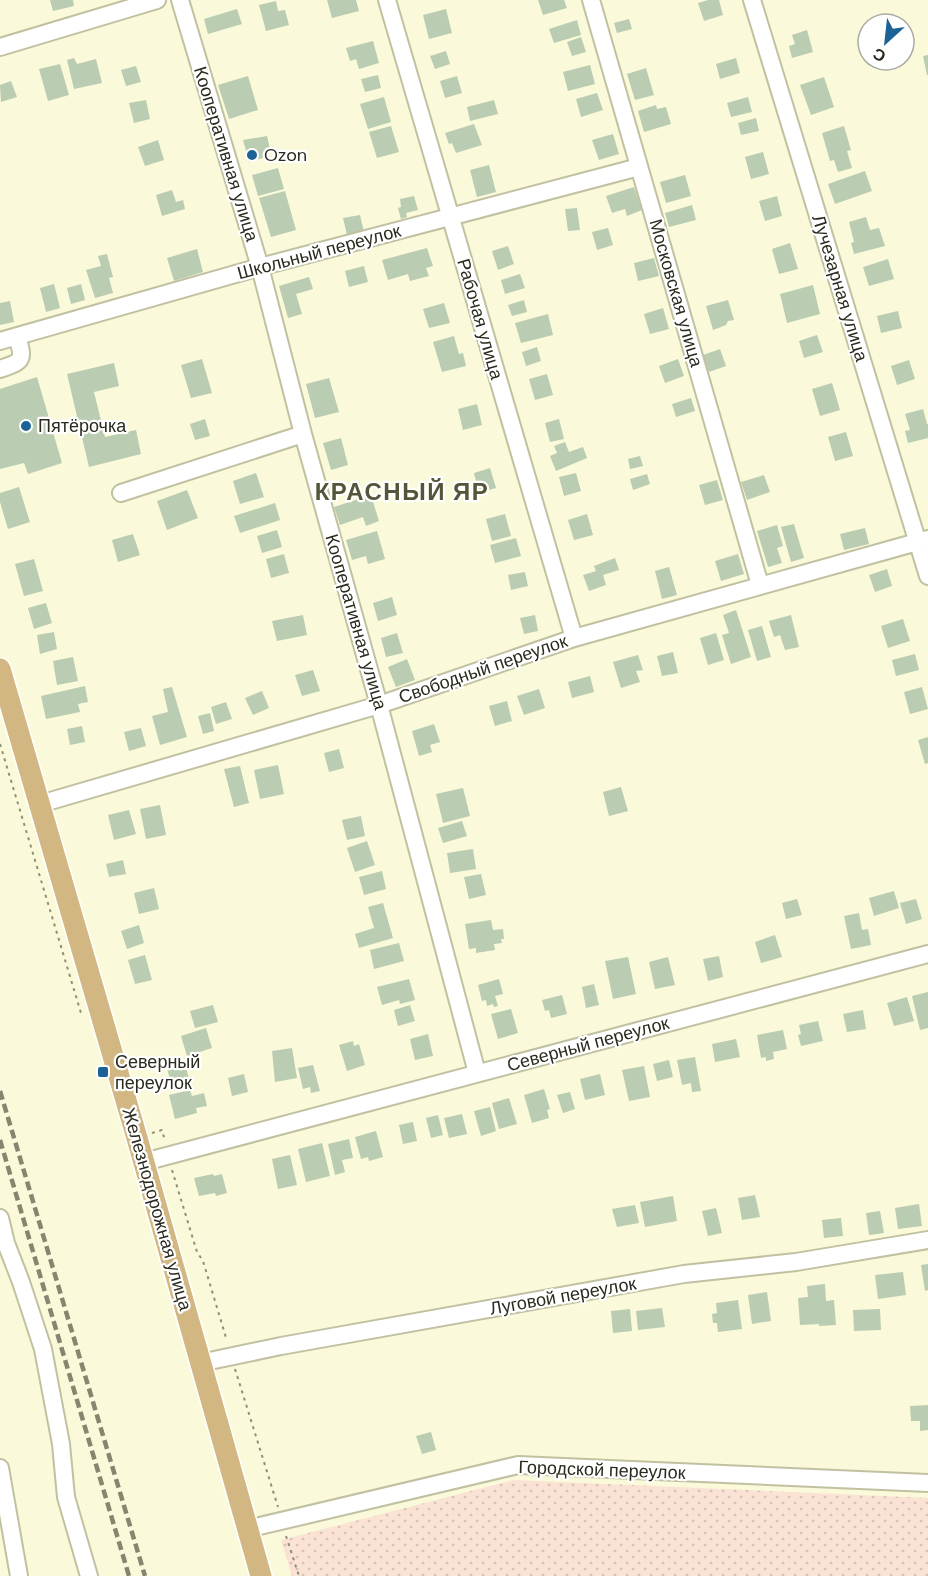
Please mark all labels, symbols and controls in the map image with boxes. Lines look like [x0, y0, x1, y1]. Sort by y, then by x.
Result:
north arrow [856, 12, 916, 72]
text: С [869, 43, 889, 67]
street label: Кооперативная улица [188, 64, 264, 245]
place label: Ozon [264, 143, 307, 167]
marker: Ozon [245, 148, 259, 162]
street label: Лучезарная улица [806, 212, 874, 365]
street label: Московская улица [643, 216, 709, 371]
street label: Школьный переулок [234, 219, 404, 285]
street label: Рабочая улица [451, 256, 509, 383]
place label: Пятёрочка [38, 414, 127, 438]
marker: Пятёрочка [19, 419, 33, 433]
district label: КРАСНЫЙ ЯР [315, 476, 489, 507]
street label: Кооперативная улица [319, 531, 393, 714]
street label: Свободный переулок [395, 629, 571, 709]
street label: Северный переулок [504, 1011, 672, 1077]
place label: Северный переулок [115, 1050, 200, 1095]
marker: Северный переулок [96, 1065, 110, 1079]
street label: Железнодорожная улица [117, 1105, 198, 1314]
street label: Луговой переулок [488, 1271, 638, 1321]
street label: Городской переулок [518, 1455, 686, 1485]

